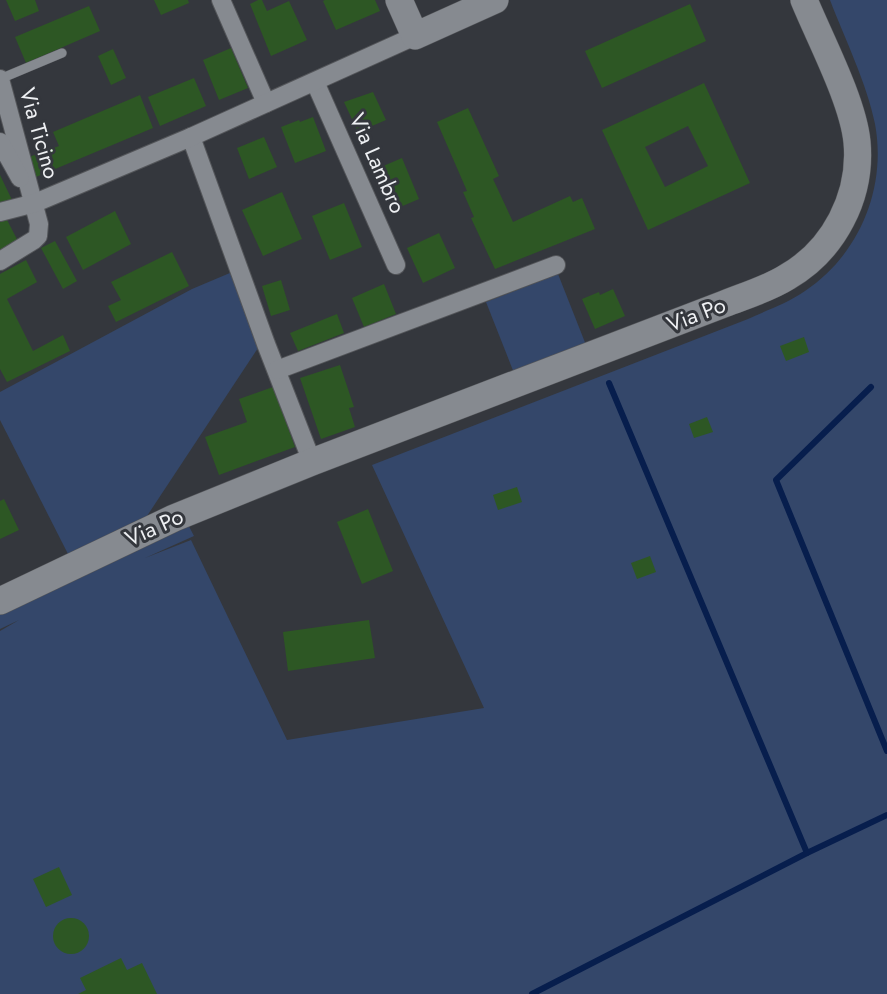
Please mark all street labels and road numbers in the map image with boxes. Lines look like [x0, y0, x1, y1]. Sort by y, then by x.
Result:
street label: Via Ticino [12, 84, 68, 182]
street label: Via Lambro [342, 108, 414, 218]
street label: Via Po [662, 288, 730, 340]
street label: Via Po [120, 500, 188, 554]

